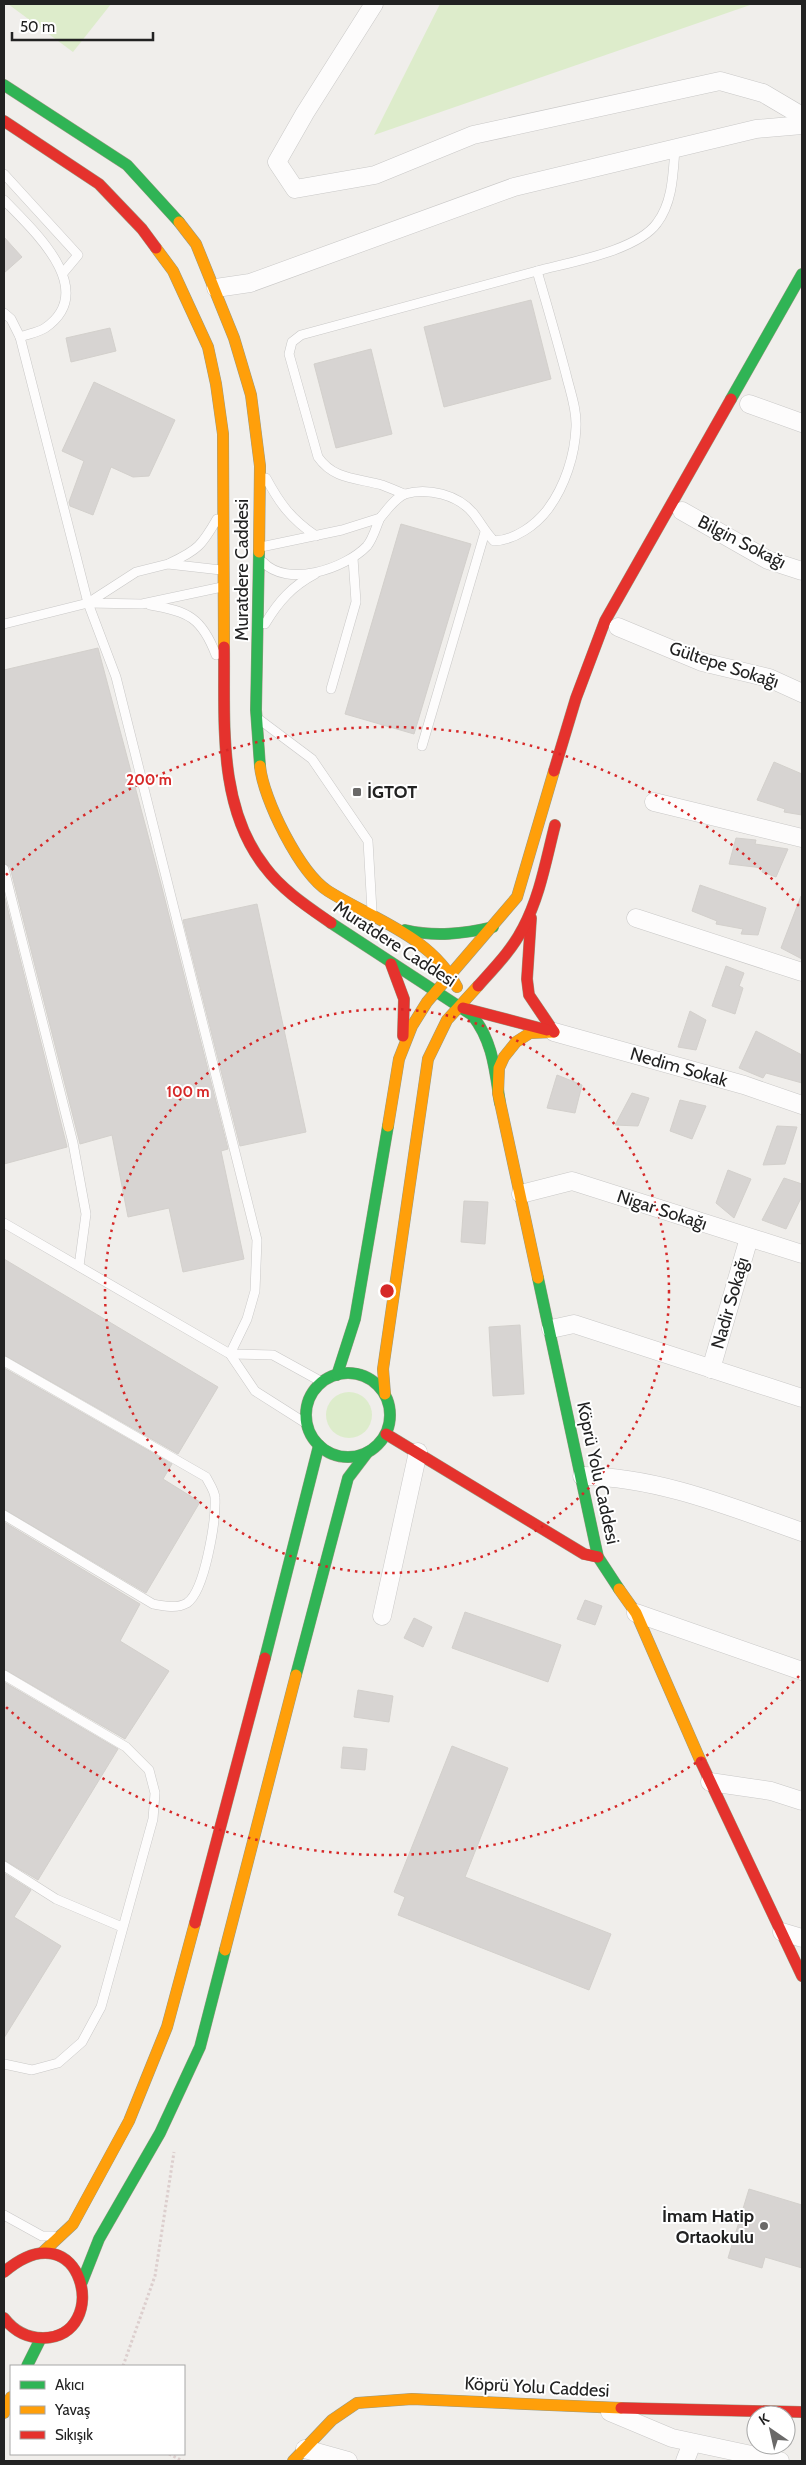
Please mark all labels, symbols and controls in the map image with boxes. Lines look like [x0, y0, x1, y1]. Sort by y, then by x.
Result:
scale bar [12, 10, 154, 42]
text: 50 m [20, 18, 55, 36]
street label: Muratdere Caddesi [231, 499, 253, 641]
street label: Bilgin Sokağı [694, 510, 790, 574]
street label: Gültepe Sokağı [666, 637, 782, 693]
text: 200 m [126, 771, 172, 789]
place label: İGTOT [367, 781, 417, 803]
marker: İGTOT [351, 786, 363, 798]
street label: Muratdere Caddesi [329, 896, 461, 992]
street label: Nedim Sokak [628, 1043, 731, 1092]
text: 100 m [166, 1083, 210, 1101]
street label: Nigar Sokağı [614, 1185, 710, 1235]
street label: Nadir Sokağı [706, 1255, 754, 1351]
centre of rings [378, 1282, 396, 1300]
street label: Köprü Yolu Caddesi [572, 1400, 624, 1546]
place label: İmam Hatip Ortaokulu [662, 2205, 754, 2248]
marker: İmam Hatip Ortaokulu [758, 2220, 770, 2232]
legend [10, 2365, 185, 2455]
street label: Köprü Yolu Caddesi [464, 2372, 610, 2402]
text: Akıcı [55, 2376, 84, 2394]
text: Yavaş [54, 2401, 90, 2419]
north arrow [746, 2405, 796, 2455]
text: K [755, 2409, 773, 2429]
text: Sıkışık [55, 2426, 93, 2444]

